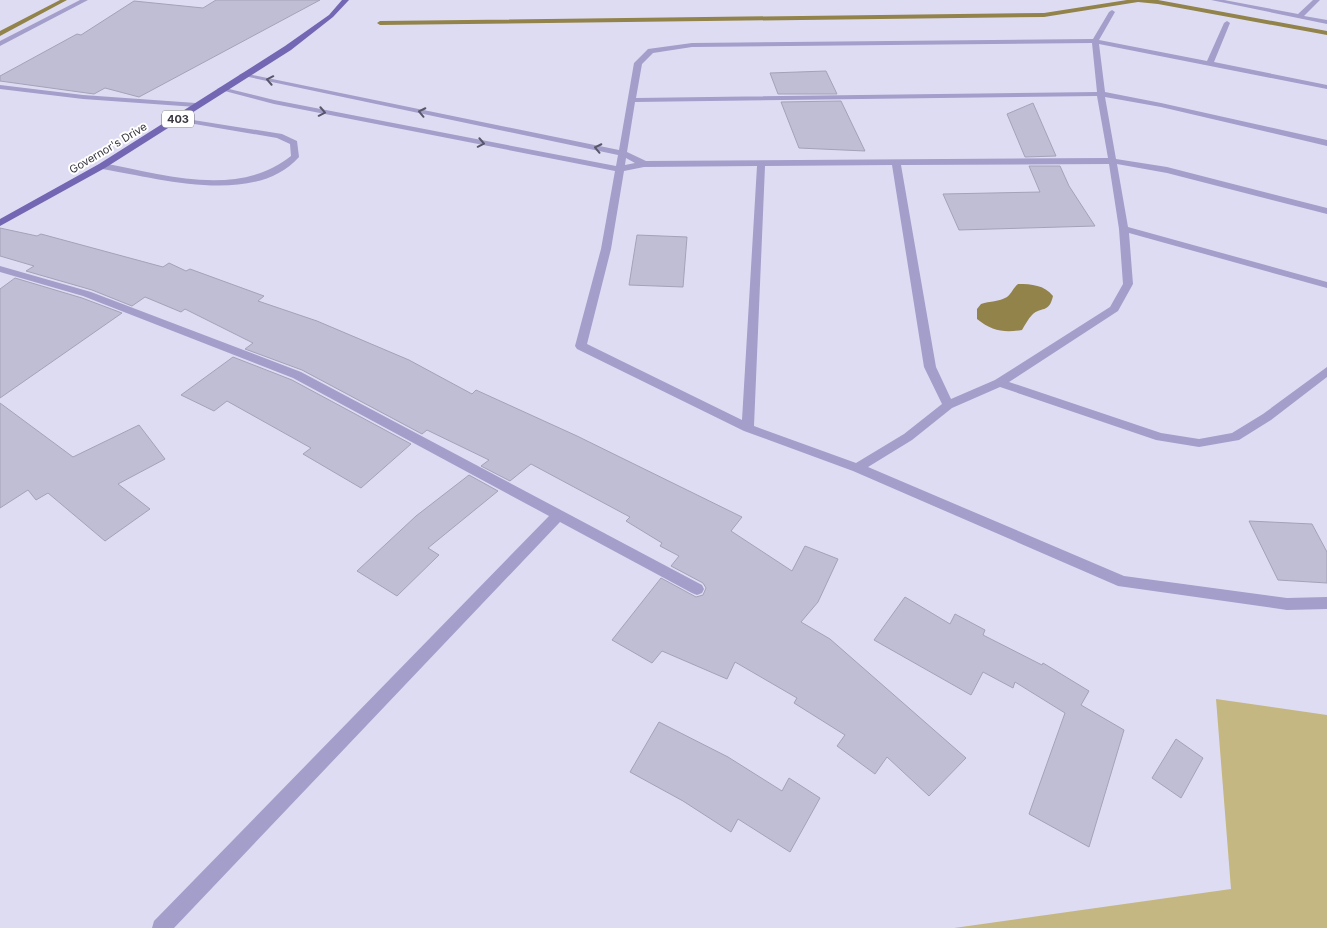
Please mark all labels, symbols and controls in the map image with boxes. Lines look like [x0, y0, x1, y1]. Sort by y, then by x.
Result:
one-way arrow [266, 76, 274, 86]
one-way arrow [317, 106, 326, 116]
one-way arrow [418, 107, 427, 117]
road number: 403 [162, 110, 194, 128]
street label: Governor's Drive [67, 119, 149, 177]
one-way arrow [477, 137, 486, 147]
one-way arrow [594, 144, 603, 154]

